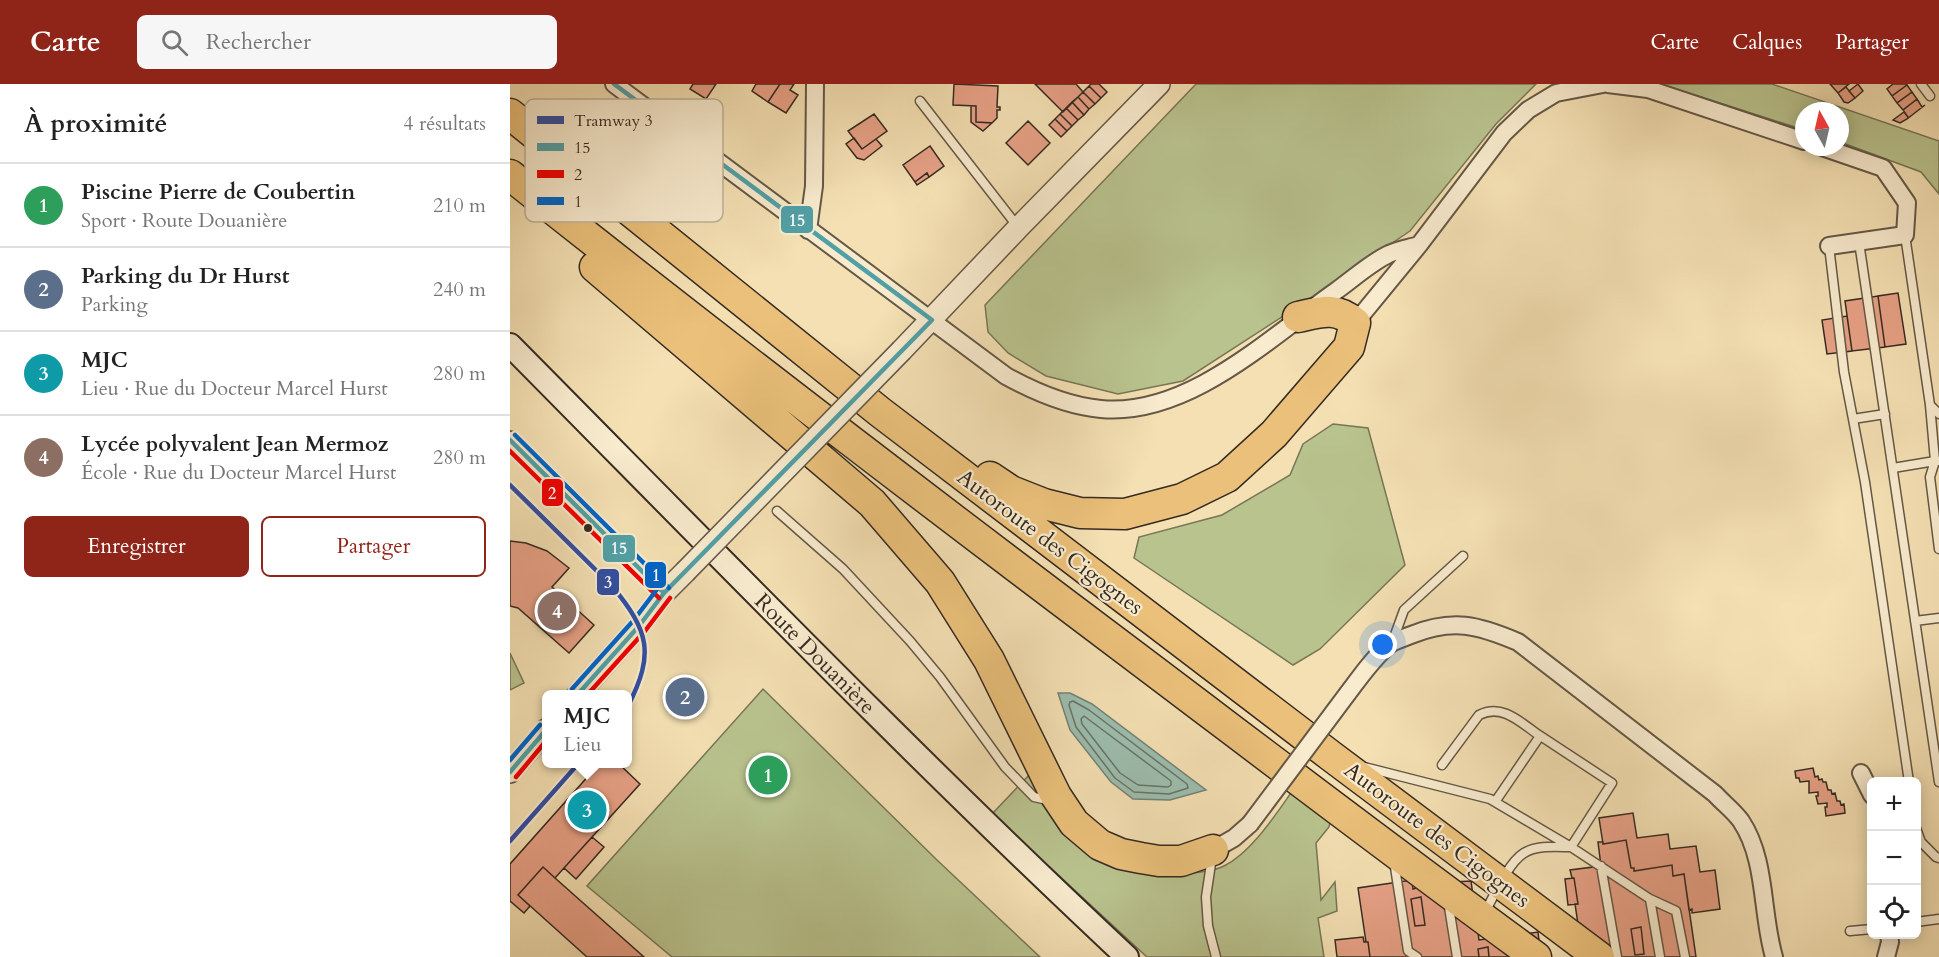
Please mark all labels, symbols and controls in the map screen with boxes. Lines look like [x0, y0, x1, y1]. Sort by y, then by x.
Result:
search box [137, 15, 557, 69]
text: Carte [30, 23, 101, 61]
icon: search [158, 26, 191, 59]
text: Rechercher [206, 27, 311, 57]
text: Carte [1650, 28, 1699, 57]
text: Calques [1732, 28, 1802, 57]
text: Partager [1835, 28, 1909, 57]
legend [525, 99, 723, 222]
north arrow [1795, 102, 1849, 156]
text: À proximité [24, 106, 167, 141]
text: 4 résultats [403, 110, 486, 137]
text: Tramway 3 [574, 110, 653, 132]
text: 15 [574, 137, 590, 159]
text: 2 [574, 164, 582, 186]
text: Piscine Pierre de Coubertin [81, 177, 355, 207]
text: 1 [574, 191, 582, 213]
text: 1 [38, 192, 49, 219]
text: 210 m [433, 192, 486, 219]
line badge: 15 [780, 205, 814, 234]
text: Sport · Route Douanière [81, 207, 287, 234]
text: 15 [789, 210, 805, 232]
text: Parking du Dr Hurst [81, 261, 289, 291]
text: 2 [38, 276, 49, 303]
text: 240 m [433, 276, 486, 303]
text: Parking [81, 291, 148, 318]
text: MJC [81, 345, 128, 375]
text: 3 [38, 360, 49, 387]
text: 280 m [433, 360, 486, 387]
text: Lieu · Rue du Docteur Marcel Hurst [81, 375, 388, 402]
text: Lycée polyvalent Jean Mermoz [81, 429, 389, 459]
text: 4 [38, 444, 49, 471]
text: 280 m [433, 444, 486, 471]
text: École · Rue du Docteur Marcel Hurst [81, 459, 396, 486]
street label: Autoroute des Cigognes [951, 462, 1149, 622]
line badge: 2 [541, 478, 564, 507]
text: 2 [548, 483, 556, 505]
button: Enregistrer [24, 516, 249, 577]
button: Partager [261, 516, 486, 577]
unlabelled marker [582, 522, 594, 534]
line badge: 15 [602, 534, 636, 563]
text: 15 [611, 538, 627, 560]
line badge: 1 [644, 561, 667, 589]
text: 1 [652, 565, 660, 587]
line badge: 3 [596, 568, 620, 596]
text: 3 [604, 572, 612, 594]
street label: Route Douanière [748, 587, 882, 721]
pin: 4 [538, 588, 576, 634]
your location [1368, 630, 1397, 659]
pin: 2 [666, 674, 705, 720]
popup [542, 690, 632, 768]
text: MJC [564, 701, 610, 731]
text: Lieu [564, 731, 601, 758]
pin: 1 [748, 752, 788, 798]
street label: Autoroute des Cigognes [1338, 755, 1536, 915]
map controls [1867, 777, 1921, 939]
button: + [1867, 777, 1921, 831]
pin: 3 [568, 788, 607, 832]
button: − [1867, 831, 1921, 885]
button: locate [1867, 885, 1921, 939]

